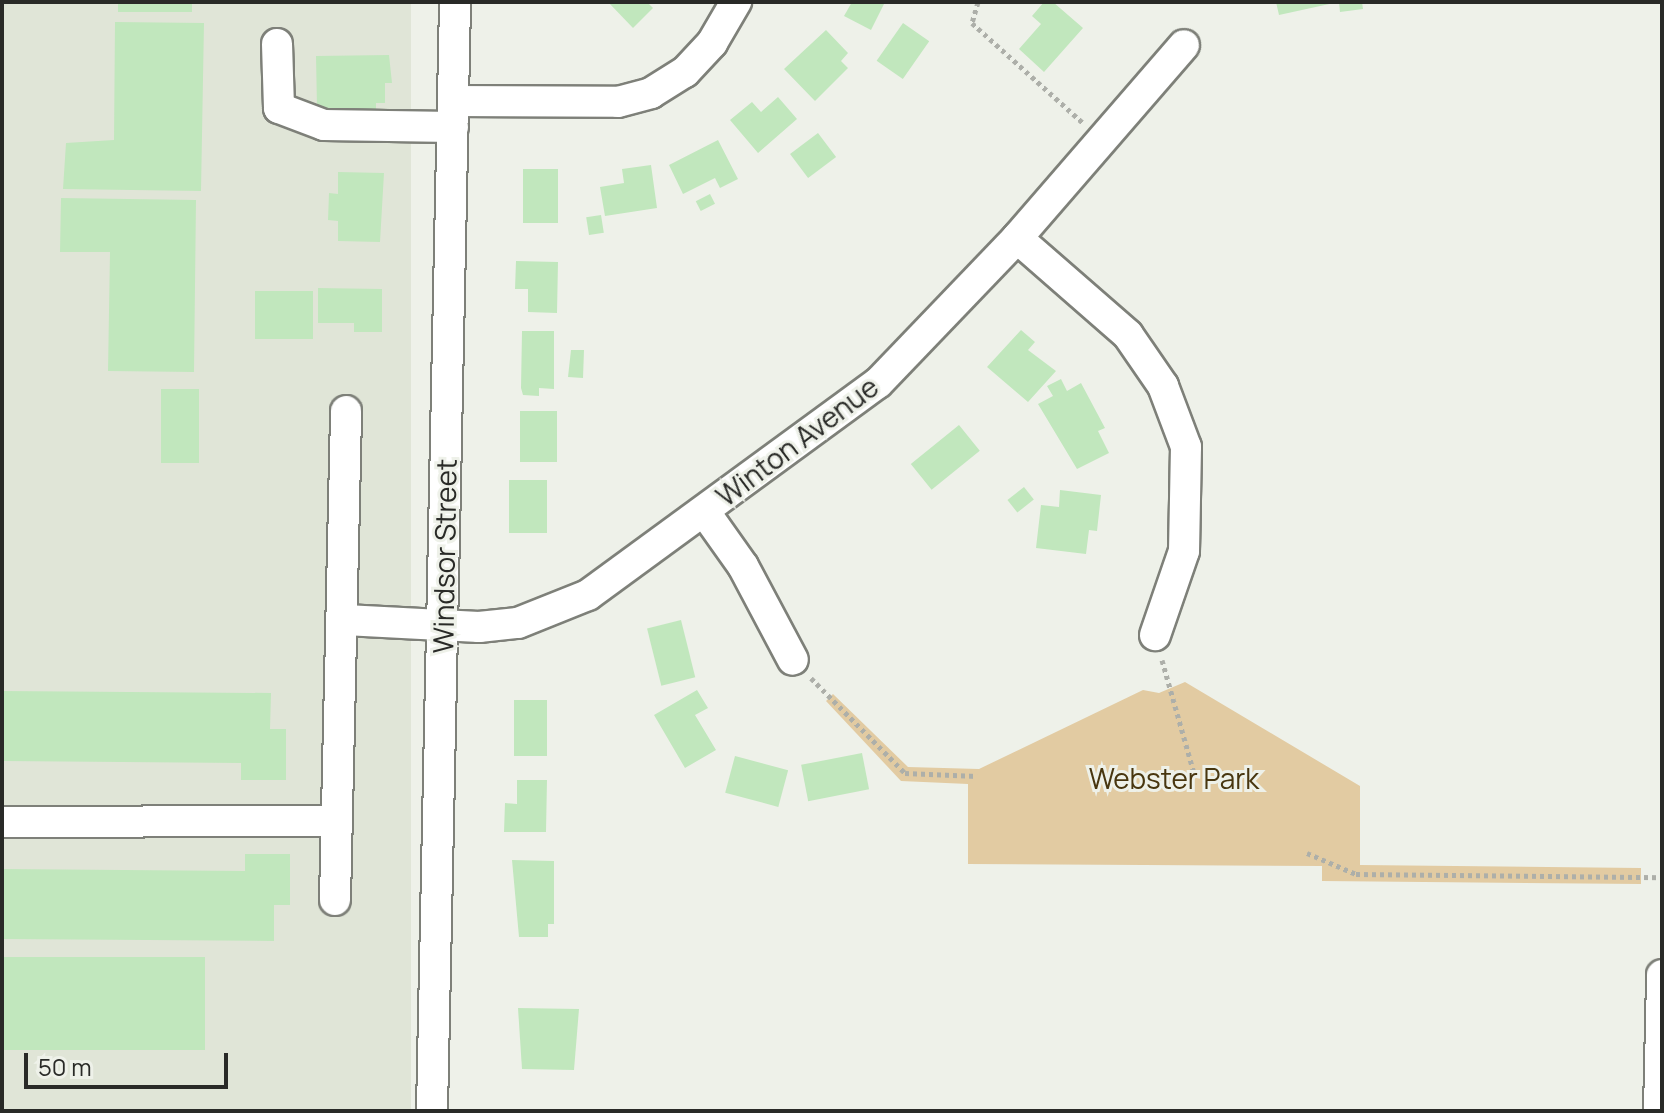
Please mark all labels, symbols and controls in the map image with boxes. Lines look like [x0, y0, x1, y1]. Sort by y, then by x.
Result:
street label: Winton Avenue [709, 369, 885, 513]
street label: Windsor Street [426, 458, 462, 654]
park label: Webster Park [1089, 761, 1259, 795]
scale bar [28, 1037, 232, 1087]
text: 50 m [38, 1050, 92, 1083]

